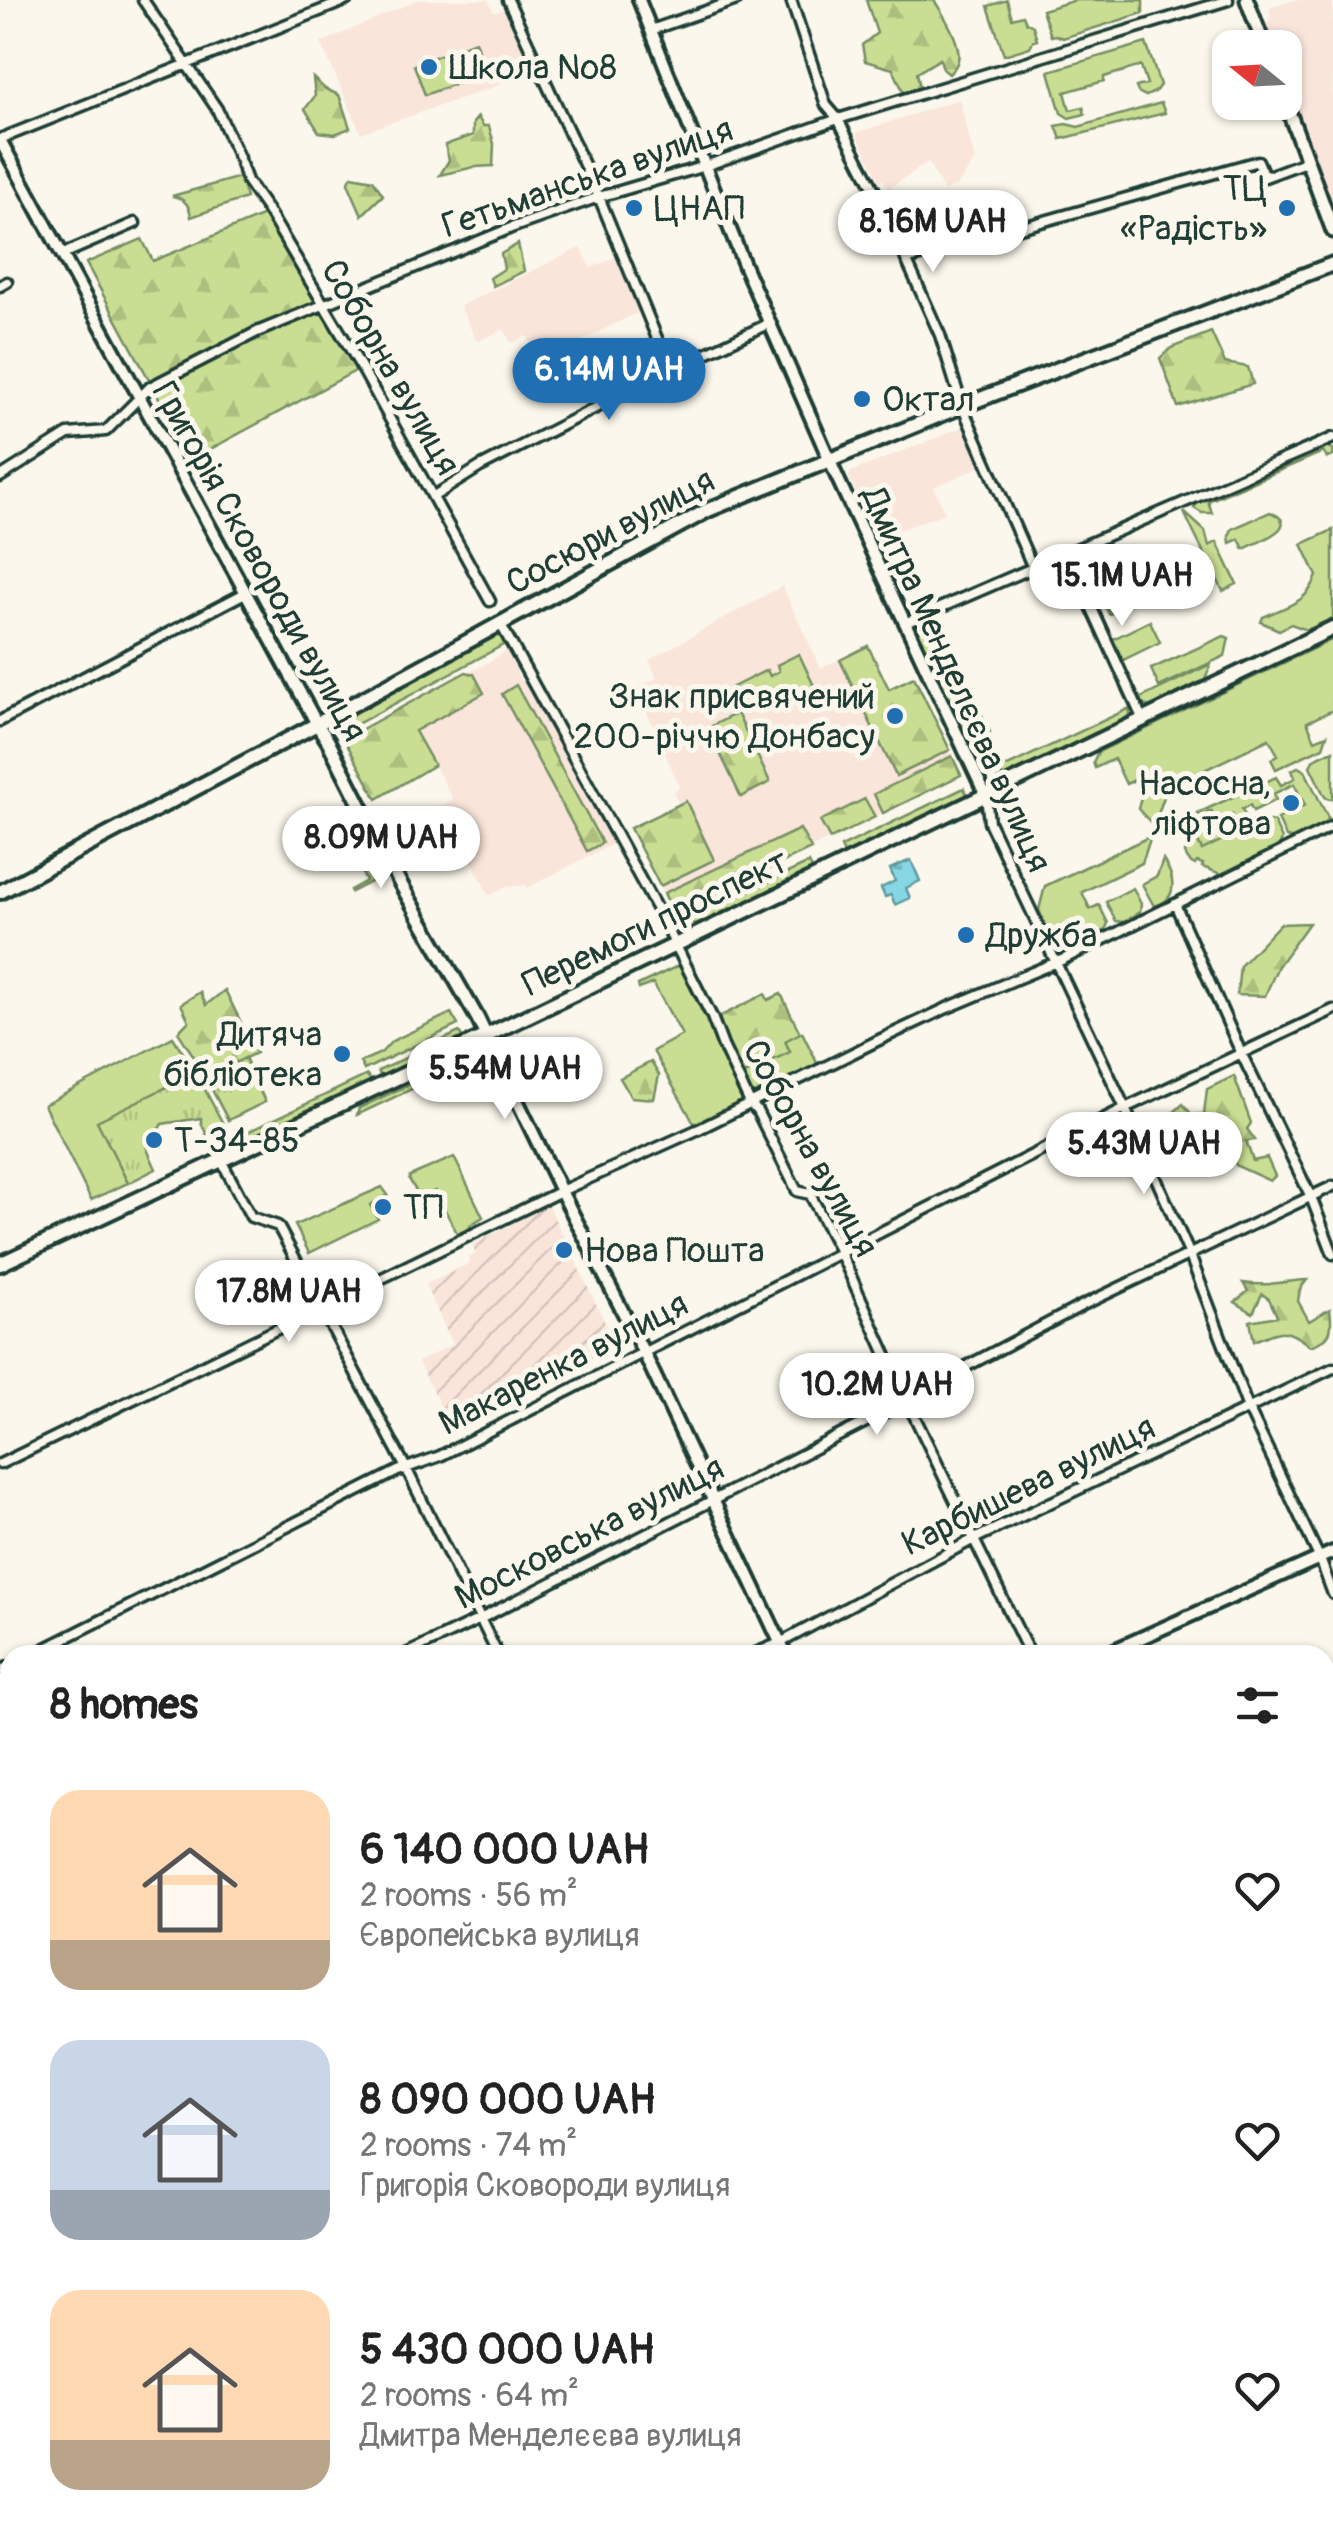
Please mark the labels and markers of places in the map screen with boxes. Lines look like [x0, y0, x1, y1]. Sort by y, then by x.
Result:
place label: Школа №8 [449, 46, 617, 90]
marker: Школа №8 [418, 56, 440, 78]
place label: ТЦ «Радість» [1120, 167, 1267, 251]
place label: ЦНАП [654, 187, 745, 231]
pin: 8.16M UAH [819, 190, 1047, 275]
marker: ЦНАП [623, 197, 645, 219]
marker: ТЦ «Радість» [1276, 197, 1298, 219]
pin: 6.14M UAH [495, 338, 723, 423]
place label: Октал [882, 378, 975, 422]
marker: Октал [851, 388, 873, 410]
pin: 15.1M UAH [1008, 544, 1236, 629]
place label: Знак присвячений 200-річчю Донбасу [573, 675, 875, 759]
marker: Знак присвячений 200-річчю Донбасу [884, 705, 906, 727]
place label: Насосна, ліфтова [1138, 762, 1271, 846]
marker: Насосна, ліфтова [1280, 792, 1302, 814]
pin: 8.09M UAH [267, 806, 495, 891]
place label: Дружба [984, 914, 1097, 958]
marker: Дружба [955, 924, 977, 946]
place label: Дитяча бiблiотека [163, 1013, 322, 1097]
pin: 5.54M UAH [391, 1037, 619, 1122]
marker: Дитяча бiблiотека [331, 1043, 353, 1065]
pin: 5.43M UAH [1030, 1112, 1258, 1197]
place label: Т-34-85 [174, 1119, 300, 1163]
marker: Т-34-85 [143, 1129, 165, 1151]
place label: ТП [403, 1186, 443, 1230]
marker: ТП [372, 1196, 394, 1218]
place label: Нова Пошта [584, 1229, 764, 1273]
marker: Нова Пошта [553, 1239, 575, 1261]
pin: 17.8M UAH [175, 1260, 403, 1345]
pin: 10.2M UAH [763, 1353, 991, 1438]

